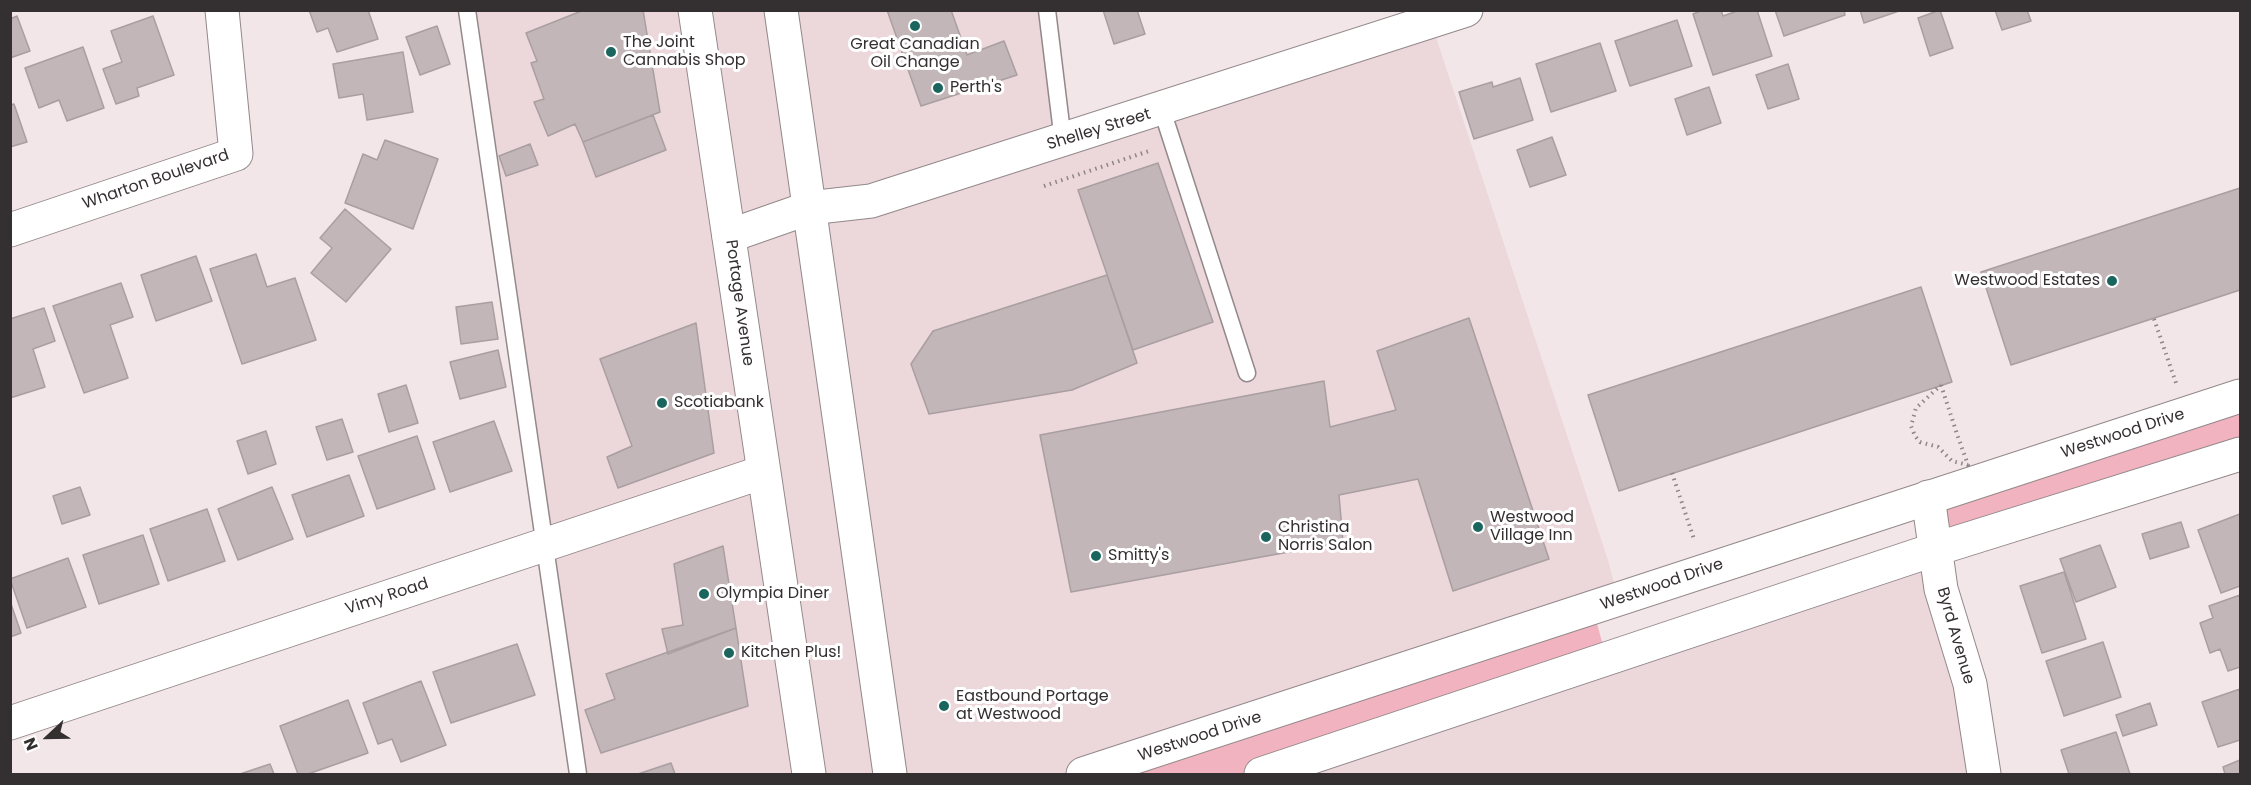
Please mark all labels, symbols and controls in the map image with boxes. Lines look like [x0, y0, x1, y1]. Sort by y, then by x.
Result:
marker: Great Canadian Oil Change [908, 19, 922, 33]
place label: The Joint Cannabis Shop [623, 33, 746, 71]
place label: Great Canadian Oil Change [850, 35, 980, 73]
marker: The Joint Cannabis Shop [604, 45, 618, 59]
place label: Perth's [950, 78, 1002, 98]
marker: Perth's [931, 81, 945, 95]
street label: Shelley Street [1045, 105, 1153, 155]
street label: Wharton Boulevard [80, 146, 232, 214]
street label: Portage Avenue [721, 239, 757, 367]
place label: Westwood Estates [1954, 271, 2100, 291]
marker: Westwood Estates [2105, 274, 2119, 288]
place label: Scotiabank [674, 393, 764, 413]
marker: Scotiabank [655, 396, 669, 410]
street label: Westwood Drive [2059, 405, 2187, 463]
place label: Westwood Village Inn [1490, 508, 1574, 546]
place label: Christina Norris Salon [1278, 518, 1373, 556]
marker: Westwood Village Inn [1471, 520, 1485, 534]
marker: Christina Norris Salon [1259, 530, 1273, 544]
place label: Smitty's [1108, 546, 1169, 566]
marker: Smitty's [1089, 549, 1103, 563]
street label: Westwood Drive [1598, 555, 1726, 615]
street label: Vimy Road [343, 575, 431, 619]
place label: Olympia Diner [716, 584, 829, 604]
street label: Byrd Avenue [1932, 585, 1978, 687]
marker: Olympia Diner [697, 587, 711, 601]
place label: Kitchen Plus! [741, 643, 841, 663]
marker: Kitchen Plus! [722, 646, 736, 660]
place label: Eastbound Portage at Westwood [956, 687, 1109, 725]
marker: Eastbound Portage at Westwood [937, 699, 951, 713]
north arrow [18, 707, 78, 767]
street label: Westwood Drive [1136, 708, 1264, 766]
text: N [18, 734, 44, 754]

